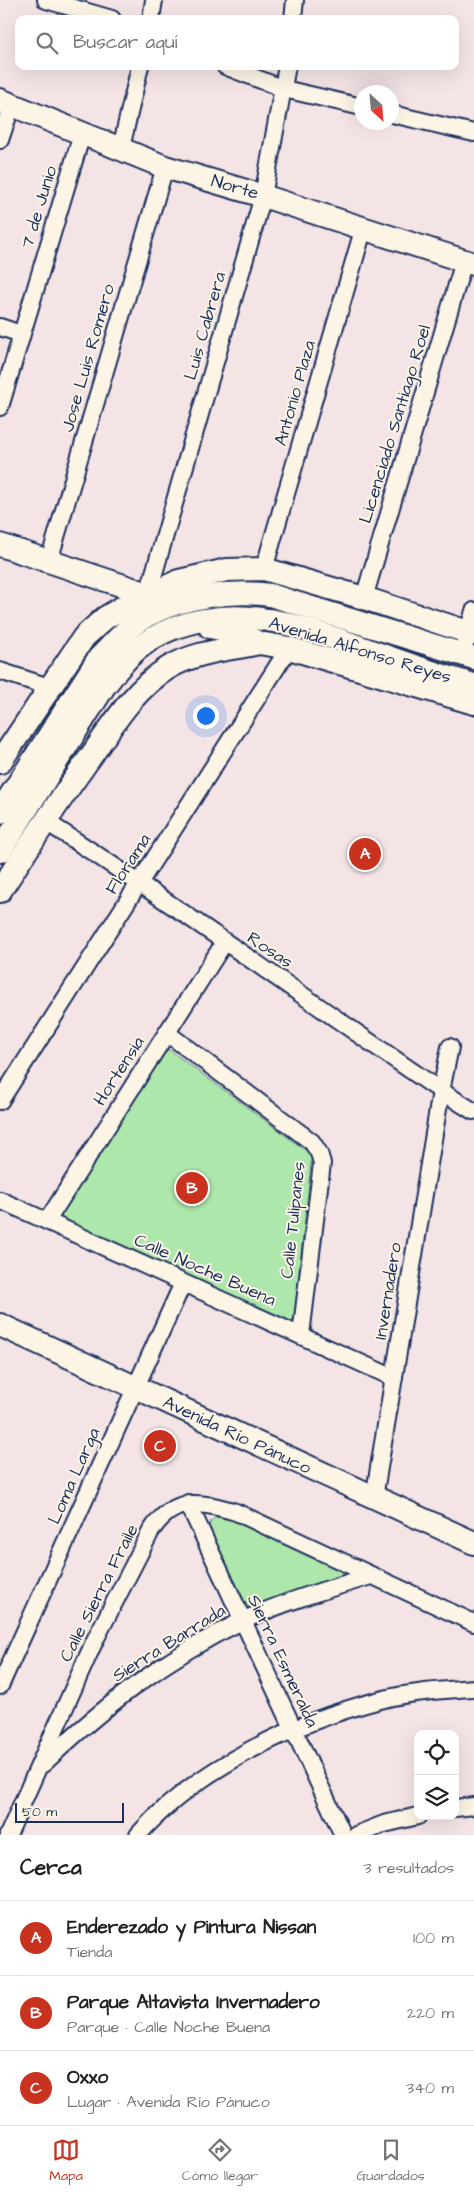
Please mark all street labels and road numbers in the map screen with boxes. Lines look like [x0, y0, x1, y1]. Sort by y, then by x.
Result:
street label: 7 de Junio [15, 163, 63, 251]
street label: Norte [208, 168, 262, 206]
street label: Luis Cabrera [178, 269, 232, 383]
street label: Jose Luis Romero [55, 281, 121, 435]
street label: Licenciado Santiago Roel [353, 322, 438, 527]
street label: Antonio Plaza [268, 337, 322, 449]
street label: Avenida Alfonso Reyes [265, 610, 454, 691]
street label: Florama [99, 829, 157, 899]
street label: Rosas [242, 926, 298, 974]
street label: Hortensia [87, 1032, 151, 1110]
street label: Calle Tulipanes [274, 1160, 312, 1280]
street label: Calle Noche Buena [130, 1227, 280, 1313]
street label: Invernadero [368, 1241, 408, 1341]
street label: Avenida Río Pánuco [159, 1390, 315, 1480]
street label: Loma Larga [42, 1424, 107, 1529]
street label: Calle Sierra Fraile [53, 1520, 145, 1666]
street label: Sierra Esmeralda [241, 1590, 325, 1732]
street label: Sierra Barrada [107, 1598, 231, 1688]

